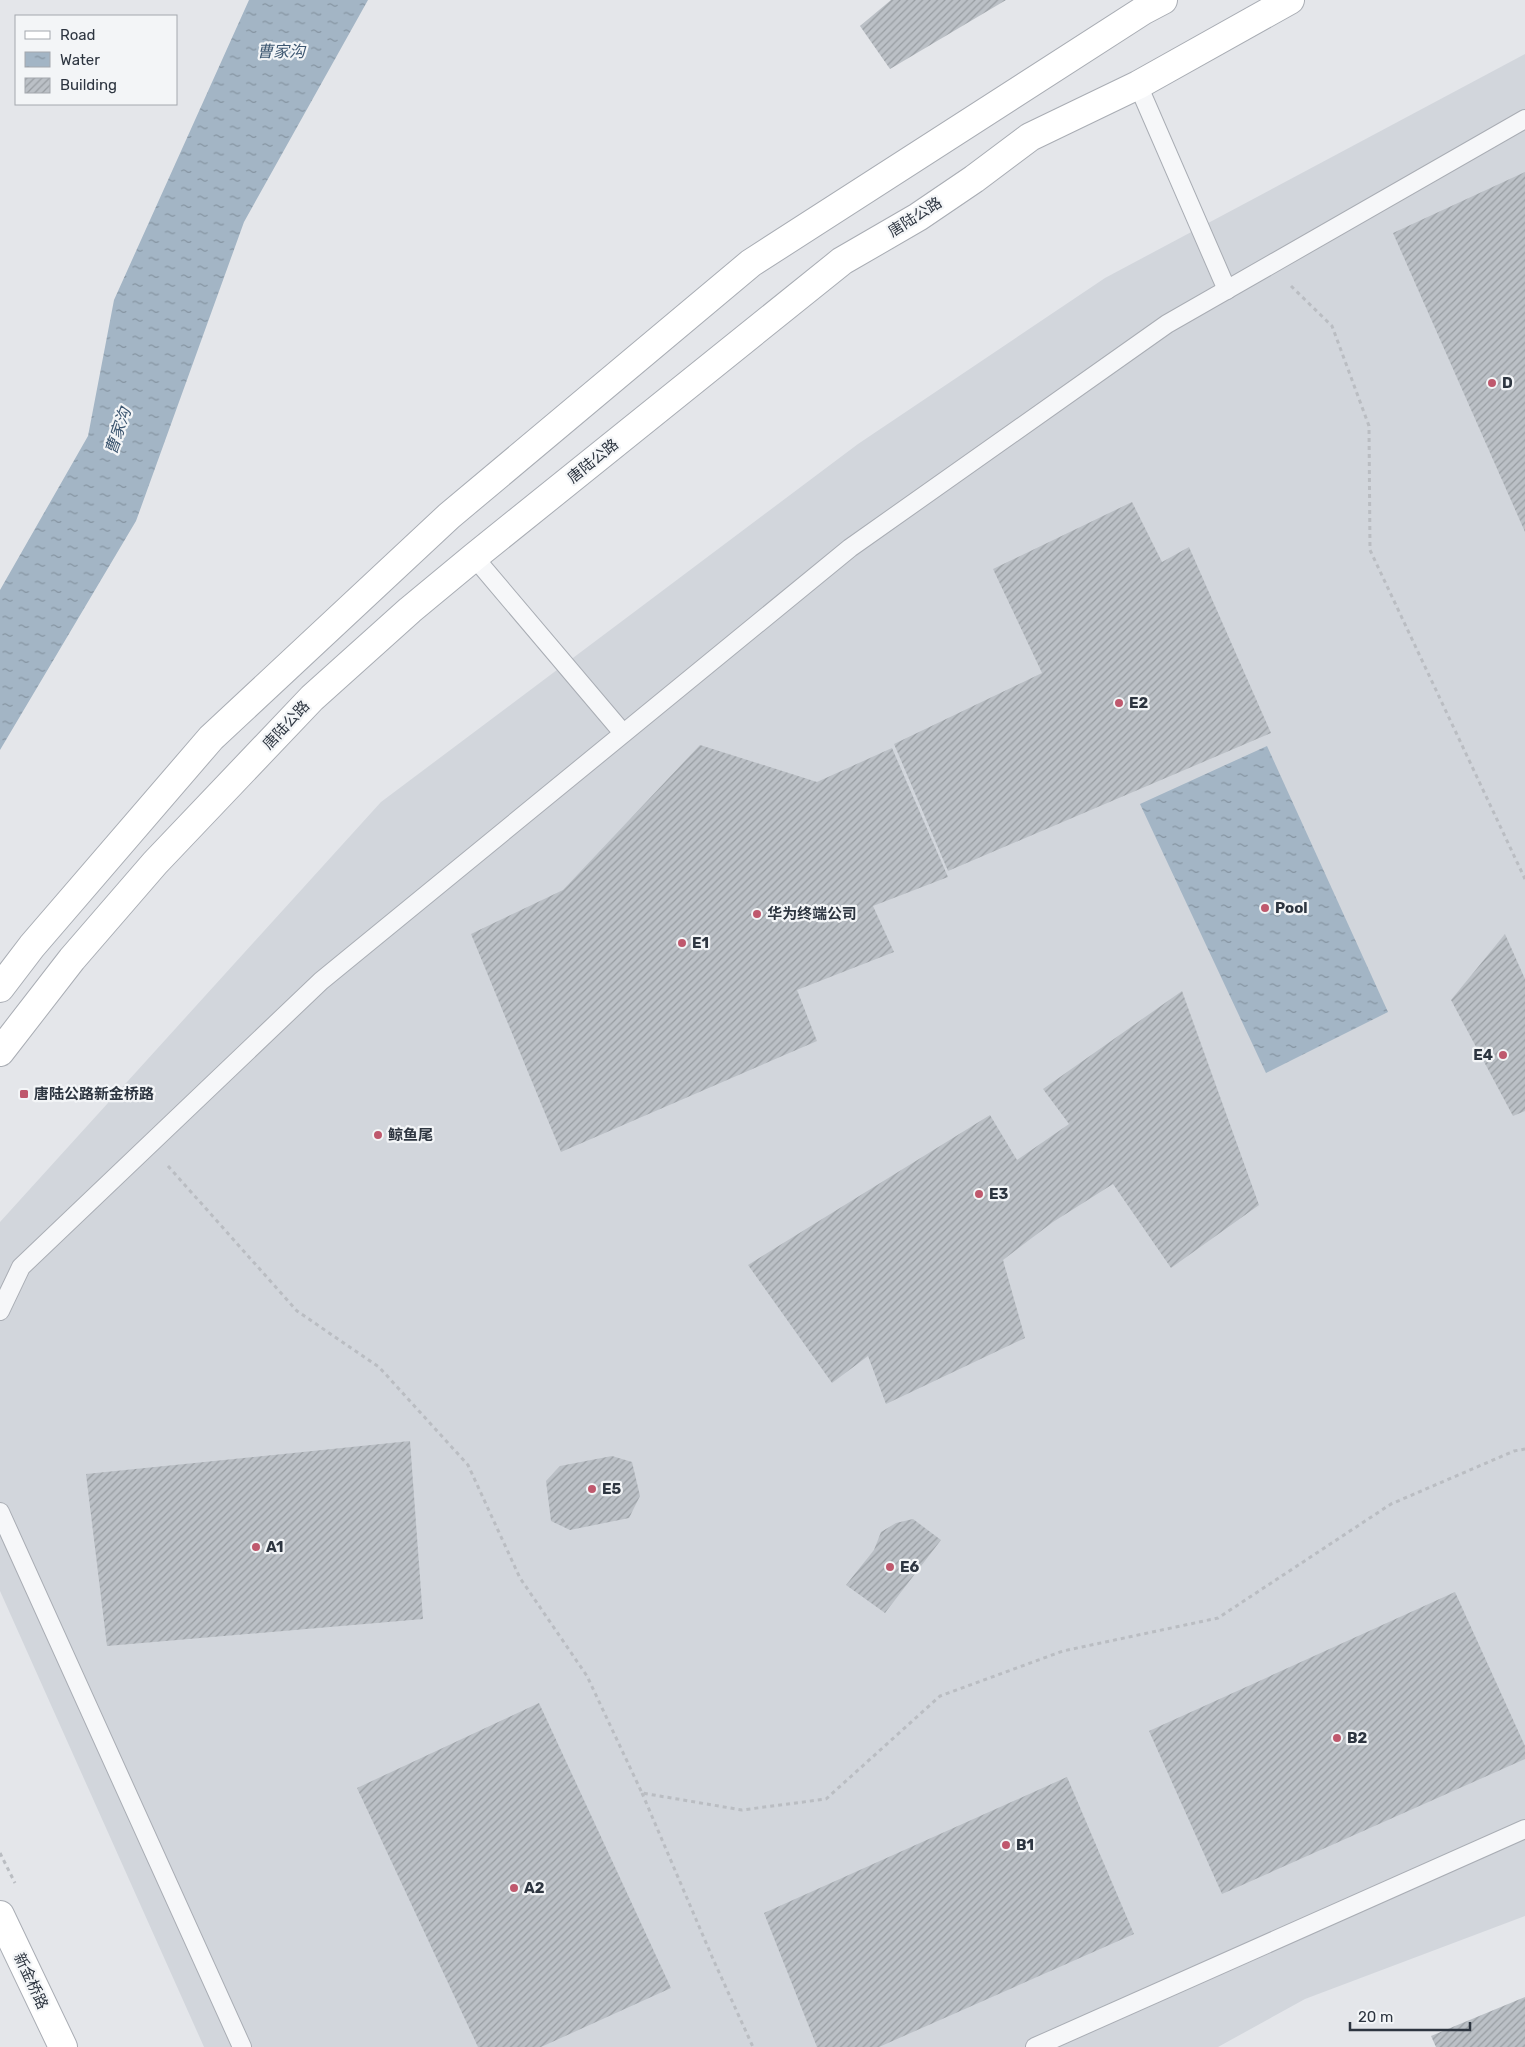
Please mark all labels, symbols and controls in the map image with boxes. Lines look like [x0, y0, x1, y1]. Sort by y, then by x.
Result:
legend [15, 15, 178, 105]
text: Road [60, 26, 96, 44]
water label: 曹家沟 [257, 42, 307, 61]
text: Water [60, 51, 100, 69]
text: Building [60, 76, 117, 94]
street label: 唐陆公路 [885, 193, 945, 241]
place label: D [1502, 374, 1513, 392]
marker: D [1486, 377, 1498, 389]
water label: 曹家沟 [101, 403, 135, 457]
street label: 唐陆公路 [564, 435, 622, 487]
place label: E2 [1129, 694, 1149, 712]
street label: 唐陆公路 [259, 697, 313, 753]
marker: E2 [1113, 697, 1125, 709]
place label: Pool [1275, 899, 1308, 917]
marker: Pool [1259, 902, 1271, 914]
place label: 华为终端公司 [767, 905, 857, 923]
marker: 华为终端公司 [751, 908, 763, 920]
place label: E1 [692, 934, 709, 952]
marker: E1 [676, 937, 688, 949]
place label: E4 [1473, 1046, 1493, 1064]
marker: E4 [1497, 1049, 1509, 1061]
place label: 唐陆公路新金桥路 [34, 1085, 154, 1103]
marker: 唐陆公路新金桥路 [18, 1088, 30, 1100]
place label: 鲸鱼尾 [388, 1126, 433, 1144]
marker: 鲸鱼尾 [372, 1129, 384, 1141]
place label: E3 [989, 1185, 1009, 1203]
marker: E3 [973, 1188, 985, 1200]
place label: E5 [602, 1480, 622, 1498]
marker: E5 [586, 1483, 598, 1495]
place label: A1 [266, 1538, 284, 1556]
marker: A1 [250, 1541, 262, 1553]
place label: E6 [900, 1558, 920, 1576]
marker: E6 [884, 1561, 896, 1573]
place label: B2 [1347, 1729, 1368, 1747]
marker: B2 [1331, 1732, 1343, 1744]
place label: B1 [1016, 1836, 1034, 1854]
marker: B1 [1000, 1839, 1012, 1851]
place label: A2 [524, 1879, 545, 1897]
marker: A2 [508, 1882, 520, 1894]
street label: 新金桥路 [10, 1950, 52, 2012]
scale bar [1350, 2000, 1470, 2032]
text: 20 m [1358, 2008, 1393, 2026]

